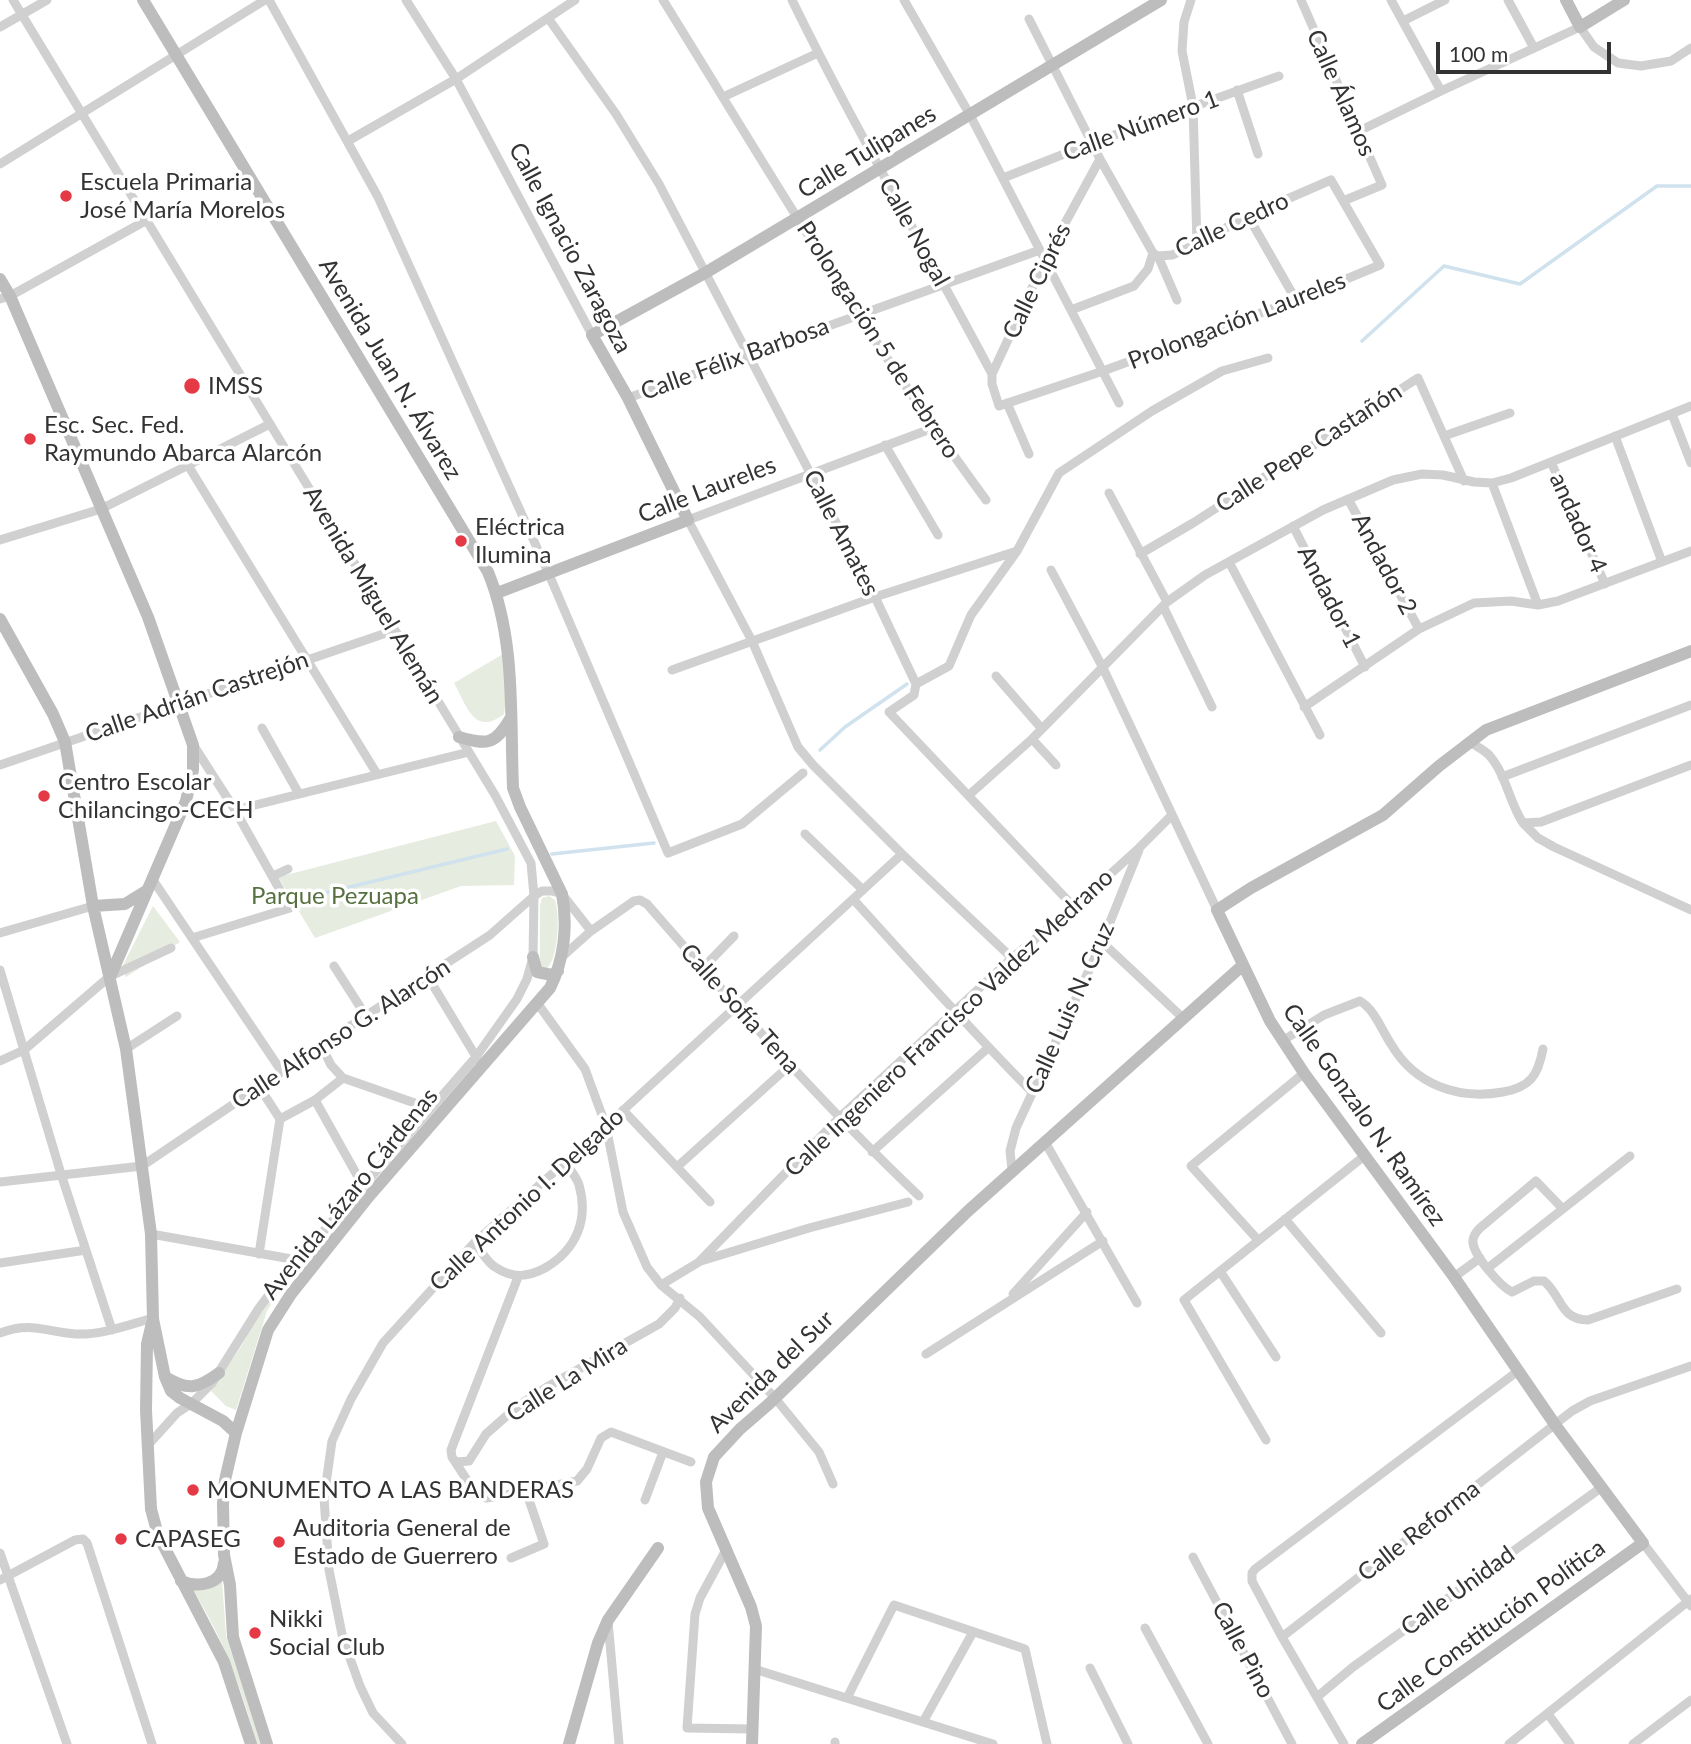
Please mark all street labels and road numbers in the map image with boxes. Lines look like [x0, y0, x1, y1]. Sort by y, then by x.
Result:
street label: Calle Álamos [1300, 25, 1382, 161]
street label: Calle Número 1 [1059, 84, 1223, 168]
street label: Calle Tulipanes [793, 99, 941, 205]
street label: Calle Ignacio Zaragoza [502, 138, 638, 358]
street label: Calle Nogal [872, 173, 956, 291]
street label: Calle Cedro [1171, 186, 1293, 264]
street label: Prolongación 5 de Febrero [790, 216, 966, 464]
street label: Calle Ciprés [997, 219, 1077, 343]
street label: Avenida Juan N. Álvarez [312, 253, 468, 485]
street label: Prolongación Laureles [1124, 266, 1350, 376]
street label: Calle Félix Barbosa [637, 312, 833, 406]
street label: Calle Pepe Castañón [1211, 377, 1407, 519]
street label: Calle Laureles [634, 451, 780, 529]
street label: Calle Amates [797, 465, 885, 601]
street label: andador 4 [1543, 468, 1613, 578]
street label: Avenida Miguel Alemán [297, 481, 449, 709]
street label: Andador 2 [1345, 508, 1423, 620]
street label: Andador 1 [1291, 541, 1367, 653]
street label: Calle Adrián Castrejón [82, 645, 312, 749]
street label: Calle Ingeniero Francisco Valdez Medrano [779, 863, 1119, 1183]
street label: Calle Luis N. Cruz [1019, 918, 1121, 1098]
street label: Calle Sofía Tena [674, 938, 806, 1080]
street label: Calle Alfonso G. Alarcón [226, 953, 456, 1115]
street label: Calle Gonzalo N. Ramírez [1276, 998, 1452, 1232]
street label: Avenida Lázaro Cárdenas [256, 1082, 444, 1306]
street label: Calle Antonio I. Delgado [424, 1103, 630, 1297]
street label: Avenida del Sur [702, 1305, 840, 1439]
street label: Calle La Mira [501, 1332, 633, 1428]
street label: Calle Reforma [1352, 1474, 1486, 1588]
street label: Calle Constitución Política [1371, 1533, 1611, 1719]
street label: Calle Unidad [1396, 1540, 1520, 1642]
street label: Calle Pino [1206, 1597, 1280, 1703]

